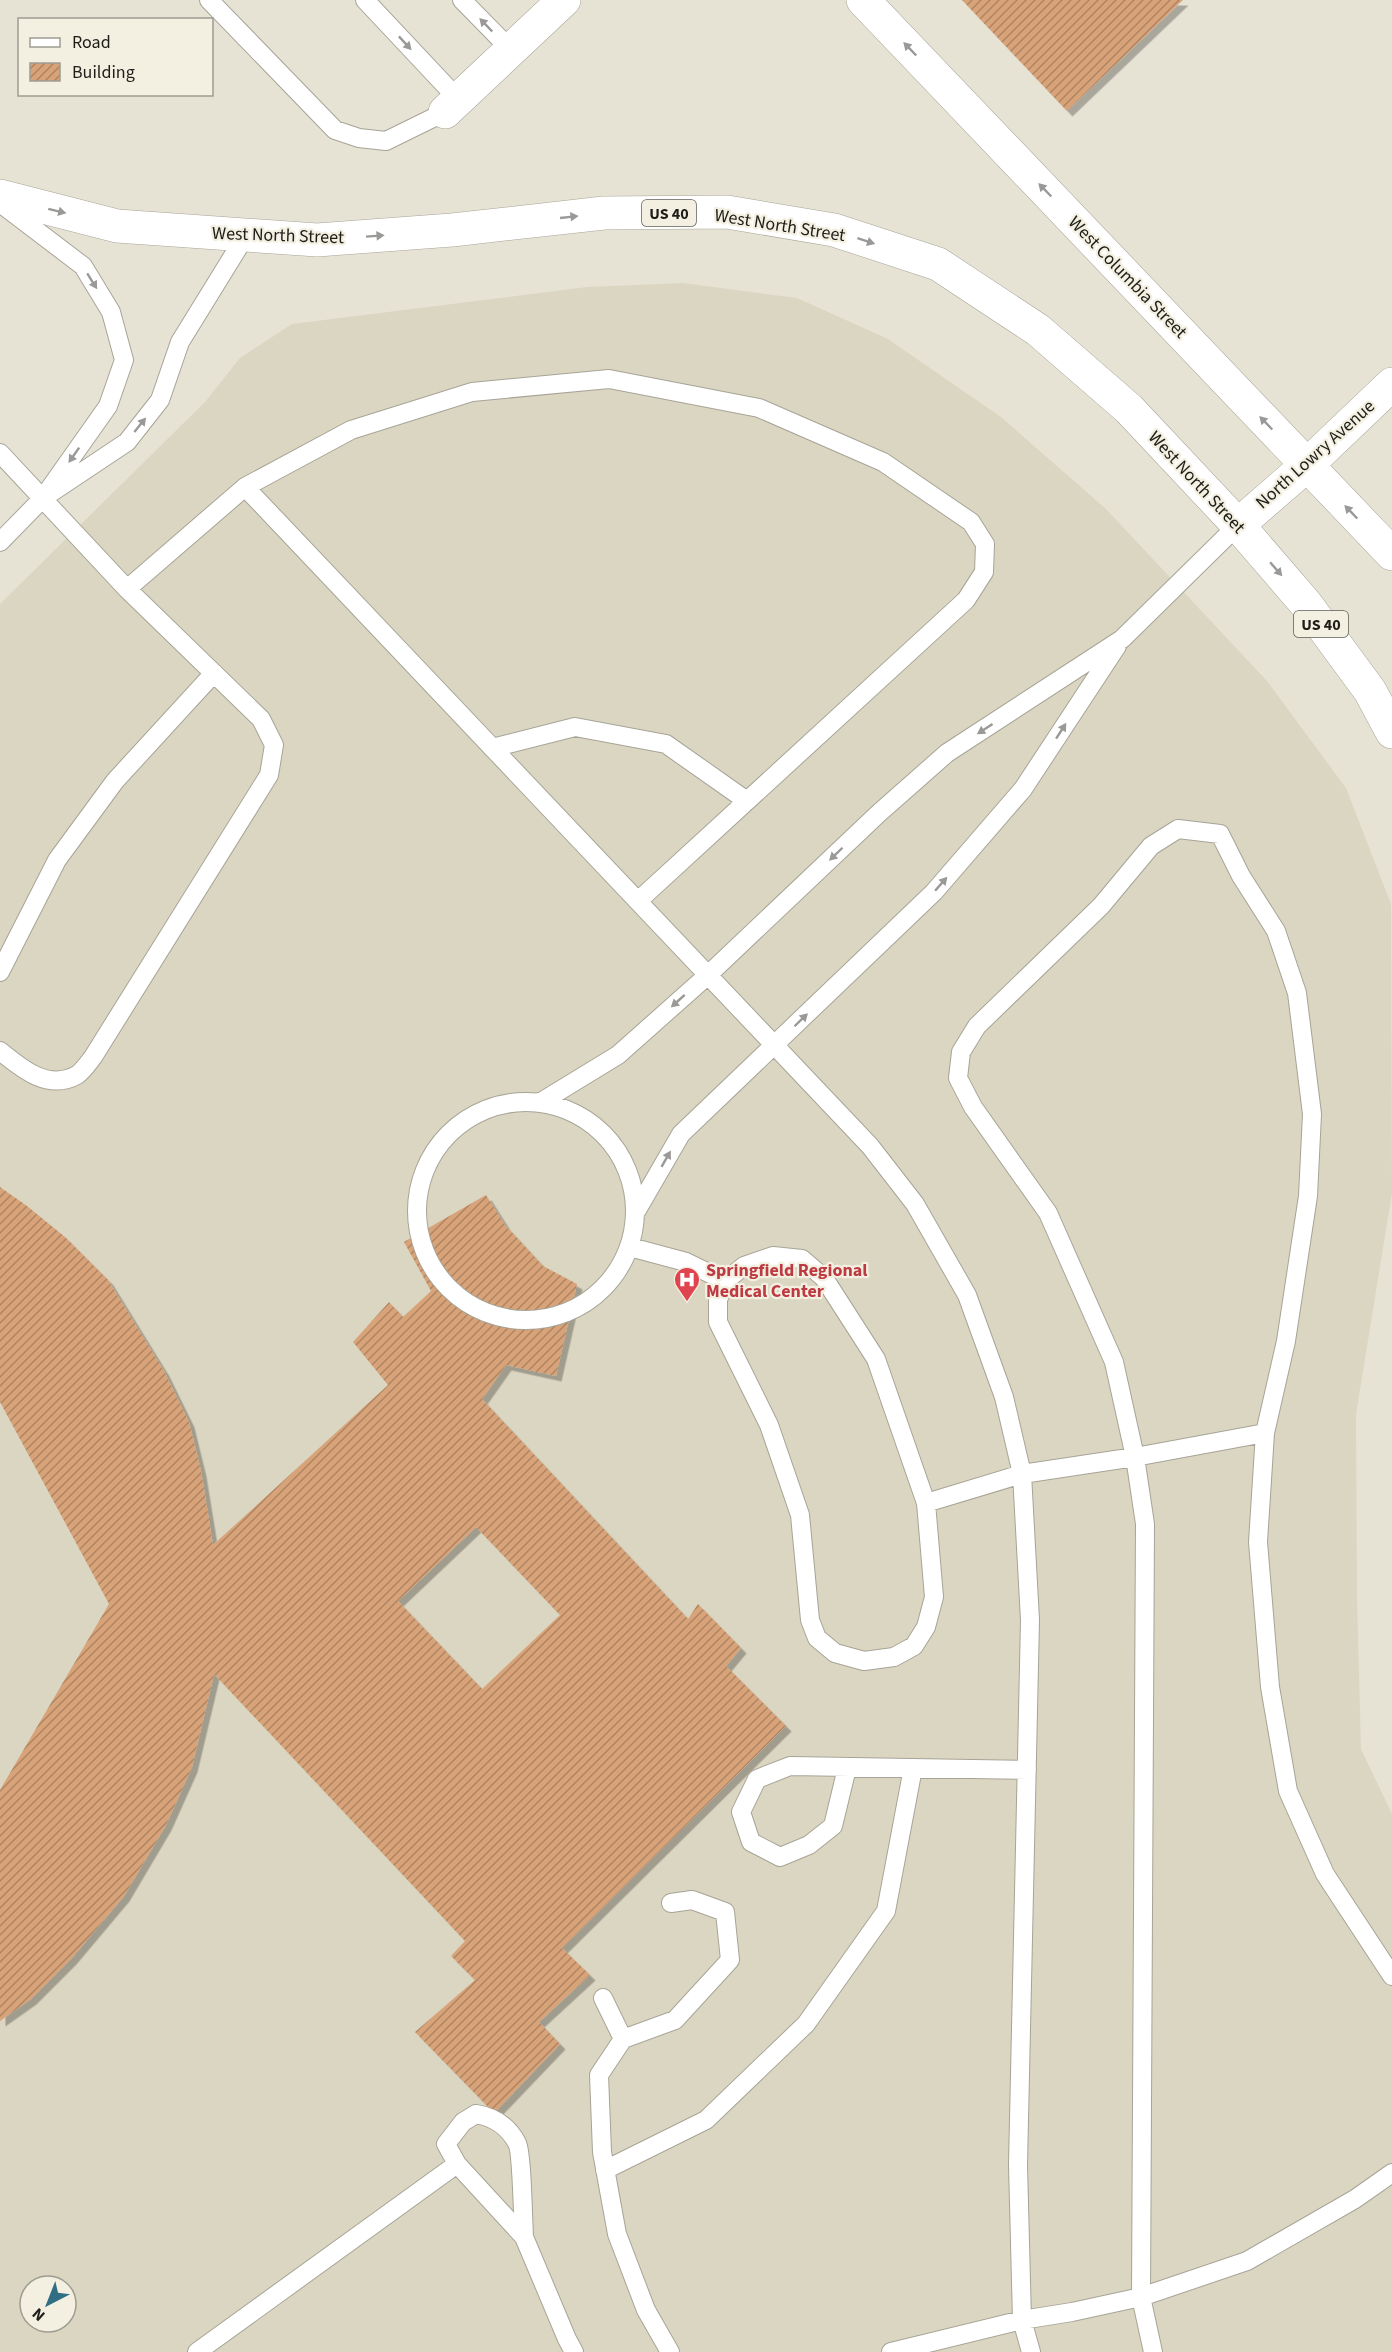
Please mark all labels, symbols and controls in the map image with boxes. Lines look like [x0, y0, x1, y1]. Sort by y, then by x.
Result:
legend [18, 18, 213, 96]
one-way arrow [480, 18, 494, 32]
text: Road [72, 30, 111, 55]
one-way arrow [398, 35, 412, 50]
one-way arrow [903, 42, 917, 57]
text: Building [72, 60, 135, 85]
one-way arrow [1038, 183, 1052, 198]
road number: US 40 [642, 200, 696, 226]
street label: West North Street [713, 203, 847, 248]
one-way arrow [47, 206, 66, 216]
street label: West Columbia Street [1063, 211, 1193, 344]
one-way arrow [560, 212, 579, 222]
street label: West North Street [212, 221, 344, 250]
one-way arrow [366, 231, 385, 241]
one-way arrow [857, 236, 875, 246]
one-way arrow [86, 273, 97, 289]
street label: North Lowry Avenue [1250, 394, 1380, 515]
one-way arrow [1260, 416, 1274, 430]
one-way arrow [133, 418, 145, 433]
street label: West North Street [1142, 425, 1251, 539]
one-way arrow [68, 447, 80, 463]
one-way arrow [1345, 505, 1359, 519]
one-way arrow [1269, 561, 1282, 576]
road number: US 40 [1294, 611, 1348, 637]
one-way arrow [977, 723, 993, 734]
one-way arrow [1055, 723, 1066, 739]
one-way arrow [829, 846, 843, 860]
one-way arrow [934, 876, 947, 892]
one-way arrow [671, 994, 686, 1008]
one-way arrow [793, 1013, 807, 1027]
one-way arrow [661, 1151, 671, 1168]
place label: Springfield Regional Medical Center [706, 1258, 867, 1304]
hospital icon: Springfield Regional Medical Center [672, 1265, 702, 1303]
north arrow [18, 2274, 78, 2334]
text: N [27, 2303, 50, 2326]

